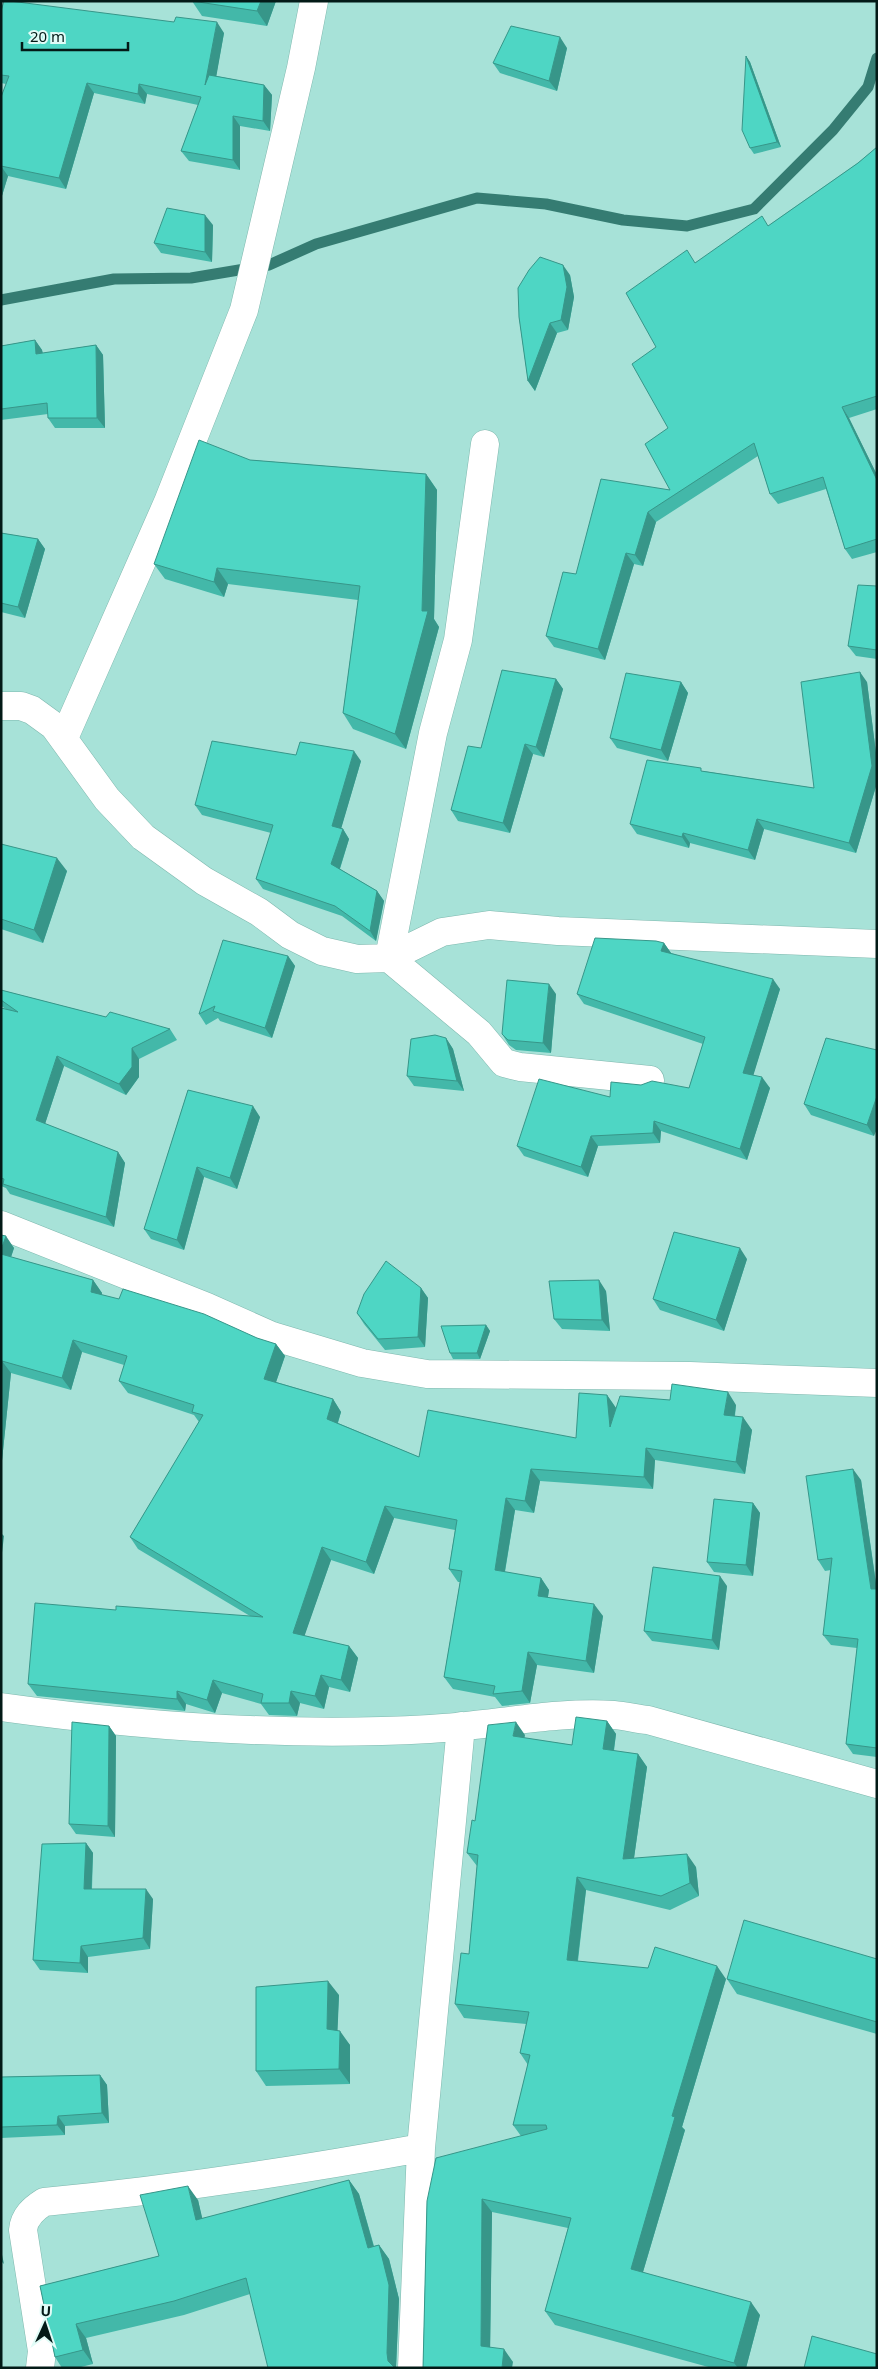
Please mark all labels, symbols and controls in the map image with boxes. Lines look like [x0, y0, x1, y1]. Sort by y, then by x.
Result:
scale bar [22, 20, 129, 52]
text: 20 m [30, 26, 65, 46]
north arrow [20, 2299, 70, 2349]
text: U [40, 2301, 51, 2320]

